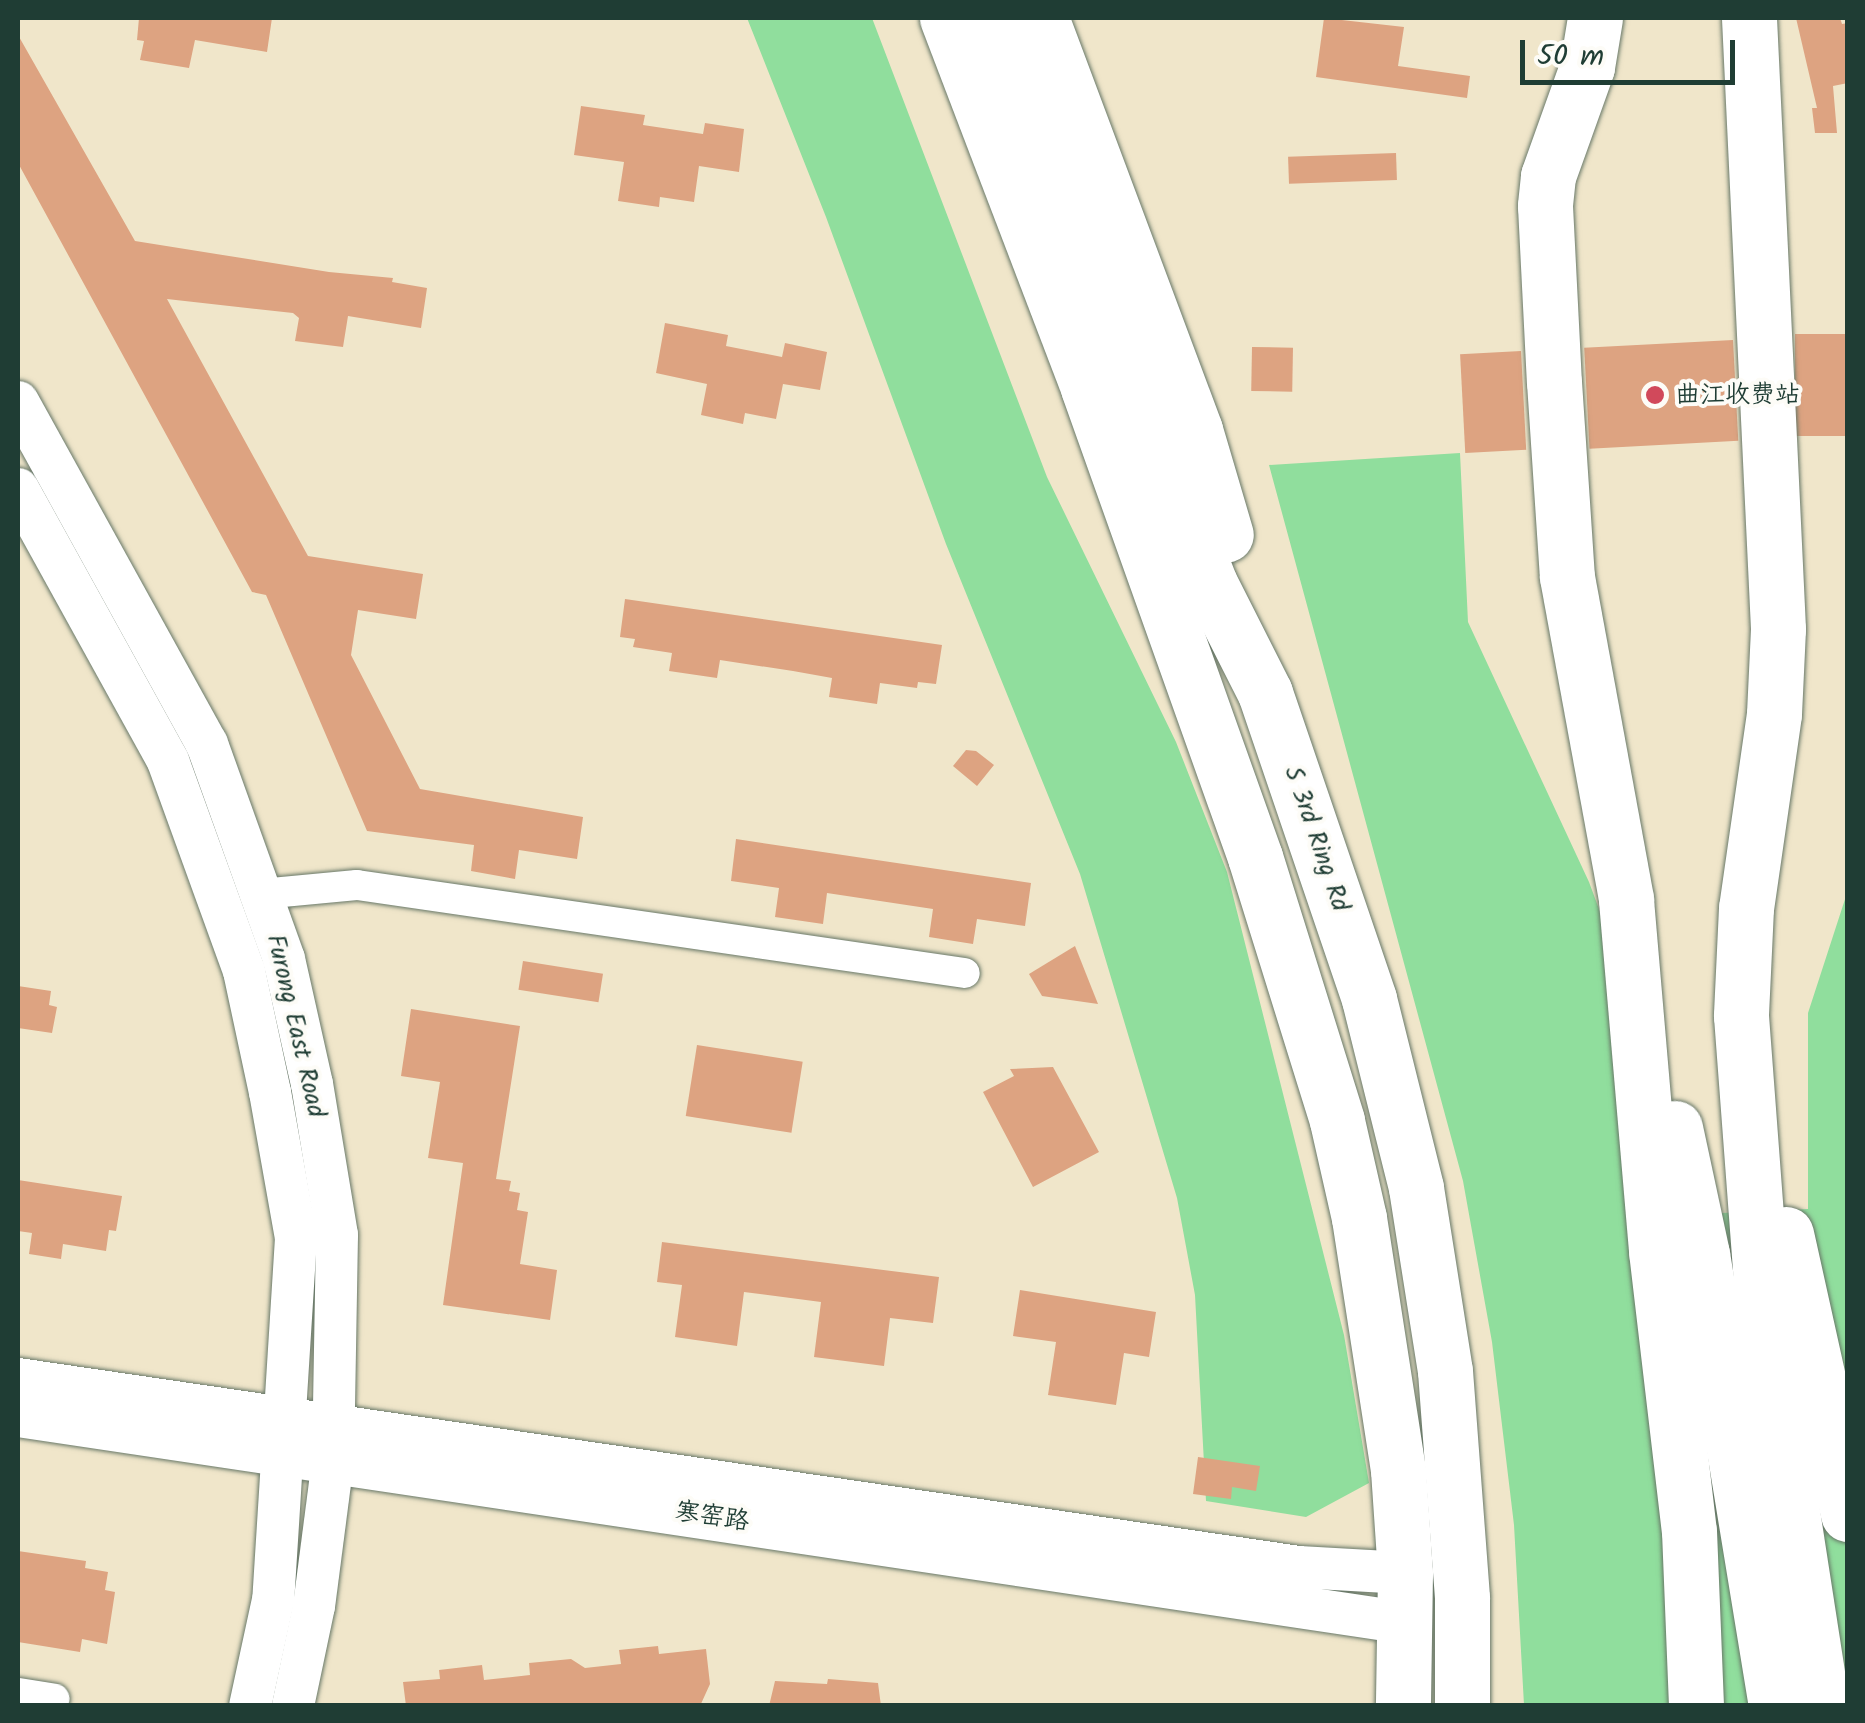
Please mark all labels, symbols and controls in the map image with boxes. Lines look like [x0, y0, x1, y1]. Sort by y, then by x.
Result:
scale bar [1525, 20, 1740, 82]
text: 50 m [1537, 33, 1604, 81]
place label: 曲江收费站 [1675, 380, 1800, 410]
marker: 曲江收费站 [1644, 384, 1666, 406]
street label: S 3rd Ring Rd [1277, 763, 1355, 915]
street label: Furong East Road [259, 932, 331, 1120]
street label: 寒窑路 [673, 1496, 751, 1538]

